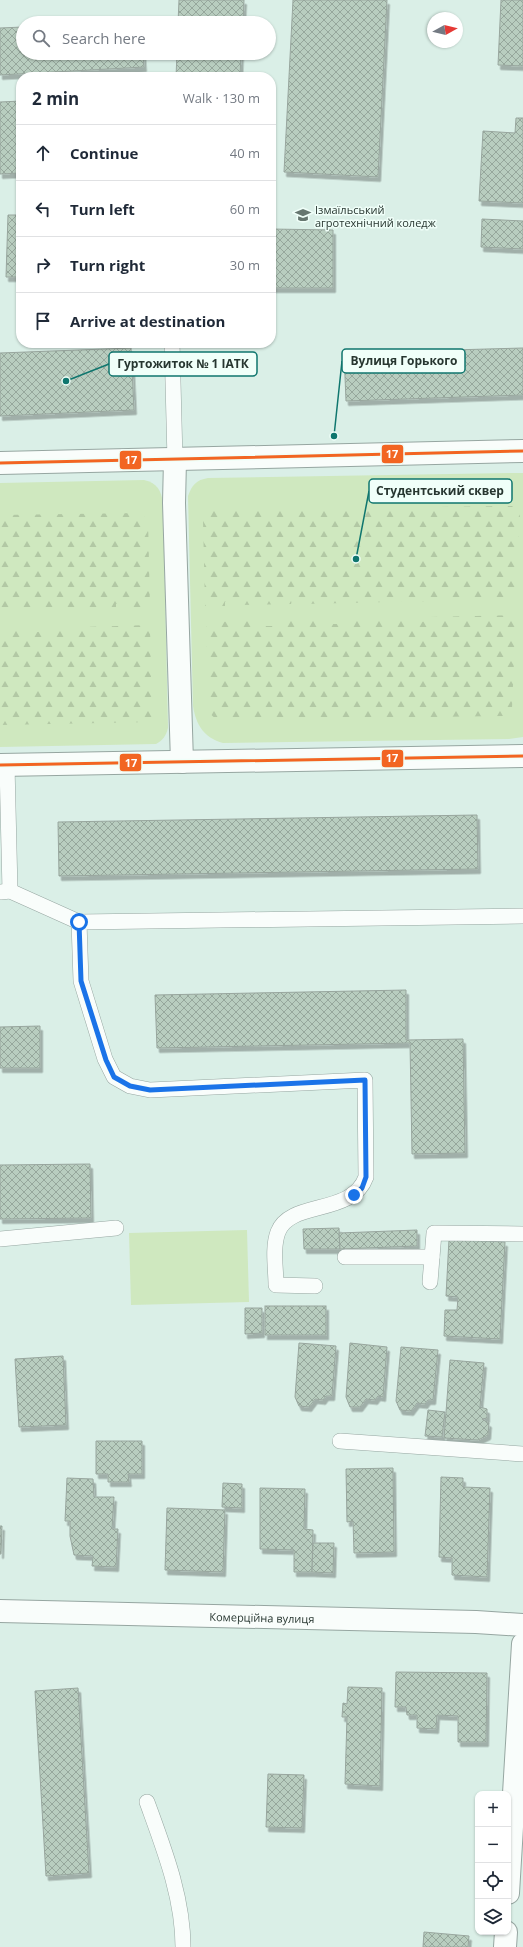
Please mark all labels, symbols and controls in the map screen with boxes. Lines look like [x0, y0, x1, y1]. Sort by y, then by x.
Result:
north arrow [427, 12, 463, 48]
search box [16, 16, 276, 60]
icon: search [30, 27, 52, 49]
text: Search here [62, 28, 146, 48]
text: 2 min [32, 87, 79, 110]
text: Walk · 130 m [183, 89, 260, 107]
icon: ahead [32, 142, 54, 164]
text: Continue [70, 143, 138, 163]
text: 40 m [230, 144, 260, 162]
icon: left [32, 198, 54, 220]
text: Turn left [70, 199, 135, 219]
text: 60 m [230, 200, 260, 218]
place label: Ізмаїльський агротехнічний коледж [315, 202, 437, 230]
school or university icon: Ізмаїльський агротехнічний коледж [294, 206, 312, 224]
icon: right [32, 254, 54, 276]
text: Turn right [70, 255, 145, 275]
text: 30 m [230, 256, 260, 274]
icon: arrive [32, 310, 54, 332]
text: Arrive at destination [70, 311, 225, 331]
callout: Вулиця Горького [342, 349, 465, 373]
callout: Гуртожиток № 1 ІАТК [109, 352, 257, 376]
text: Вулиця Горького [351, 352, 457, 369]
text: Гуртожиток № 1 ІАТК [117, 355, 250, 372]
line badge: 17 [381, 444, 404, 464]
text: 17 [386, 446, 398, 461]
line badge: 17 [119, 450, 142, 470]
text: 17 [125, 452, 137, 467]
callout: Студентський сквер [369, 479, 512, 503]
text: Студентський сквер [376, 482, 504, 499]
line badge: 17 [381, 749, 404, 768]
text: 17 [386, 750, 398, 765]
line badge: 17 [119, 753, 142, 772]
text: 17 [125, 755, 137, 770]
route start [70, 913, 88, 931]
route end [345, 1186, 363, 1204]
street label: Комерційна вулиця [209, 1608, 315, 1626]
map controls [475, 1791, 511, 1935]
button: + [475, 1791, 511, 1827]
button: − [475, 1827, 511, 1863]
button: locate [475, 1863, 511, 1899]
button: layers [475, 1899, 511, 1935]

